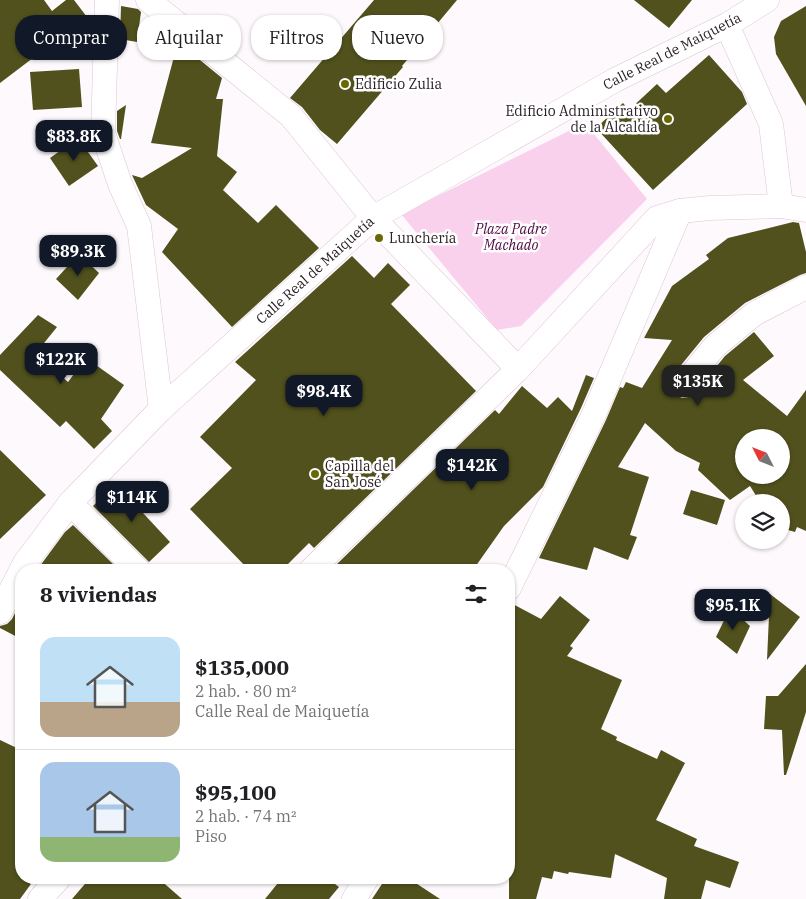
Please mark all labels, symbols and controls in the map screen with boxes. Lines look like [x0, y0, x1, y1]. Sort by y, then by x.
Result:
street label: Calle Real de Maiquetía [600, 8, 744, 94]
chip: Comprar [15, 15, 127, 60]
chip: Alquilar [137, 15, 241, 60]
chip: Filtros [251, 15, 342, 60]
chip: Nuevo [352, 15, 443, 60]
place label: Edificio Zulia [355, 75, 443, 93]
marker: Edificio Zulia [339, 78, 351, 90]
place label: Edificio Administrativo de la Alcaldía [505, 102, 658, 136]
marker: Edificio Administrativo de la Alcaldía [662, 113, 674, 125]
pin: $83.8K [33, 120, 115, 162]
text: $83.8K [46, 126, 102, 146]
street label: Calle Real de Maiquetía [252, 212, 378, 328]
park label: Plaza Padre Machado [474, 220, 548, 254]
place label: Lunchería [389, 229, 457, 247]
marker: Lunchería [373, 232, 385, 244]
pin: $89.3K [37, 234, 119, 277]
text: $89.3K [50, 241, 106, 261]
pin: $122K [26, 342, 96, 385]
text: $122K [36, 349, 86, 369]
pin: $135K [663, 364, 733, 407]
text: $135K [673, 371, 723, 391]
pin: $98.4K [283, 374, 365, 417]
text: $98.4K [296, 381, 352, 401]
north arrow [735, 429, 790, 484]
map controls [735, 429, 790, 549]
pin: $142K [437, 448, 507, 491]
text: $142K [447, 455, 497, 475]
place label: Capilla del San José [325, 457, 394, 491]
marker: Capilla del San José [309, 468, 321, 480]
pin: $114K [97, 480, 167, 523]
text: $114K [107, 487, 157, 507]
button: layers [735, 494, 790, 549]
text: 8 viviendas [40, 580, 157, 608]
icon: filters [462, 580, 490, 608]
pin: $95.1K [692, 588, 774, 631]
text: $95.1K [705, 595, 761, 615]
text: $135,000 [195, 653, 289, 681]
icon: home [80, 657, 140, 717]
text: 2 hab. · 80 m² [195, 681, 297, 701]
text: Calle Real de Maiquetía [195, 701, 370, 721]
text: $95,100 [195, 778, 276, 806]
icon: home [80, 782, 140, 842]
text: 2 hab. · 74 m² [195, 806, 297, 826]
text: Piso [195, 826, 227, 846]

